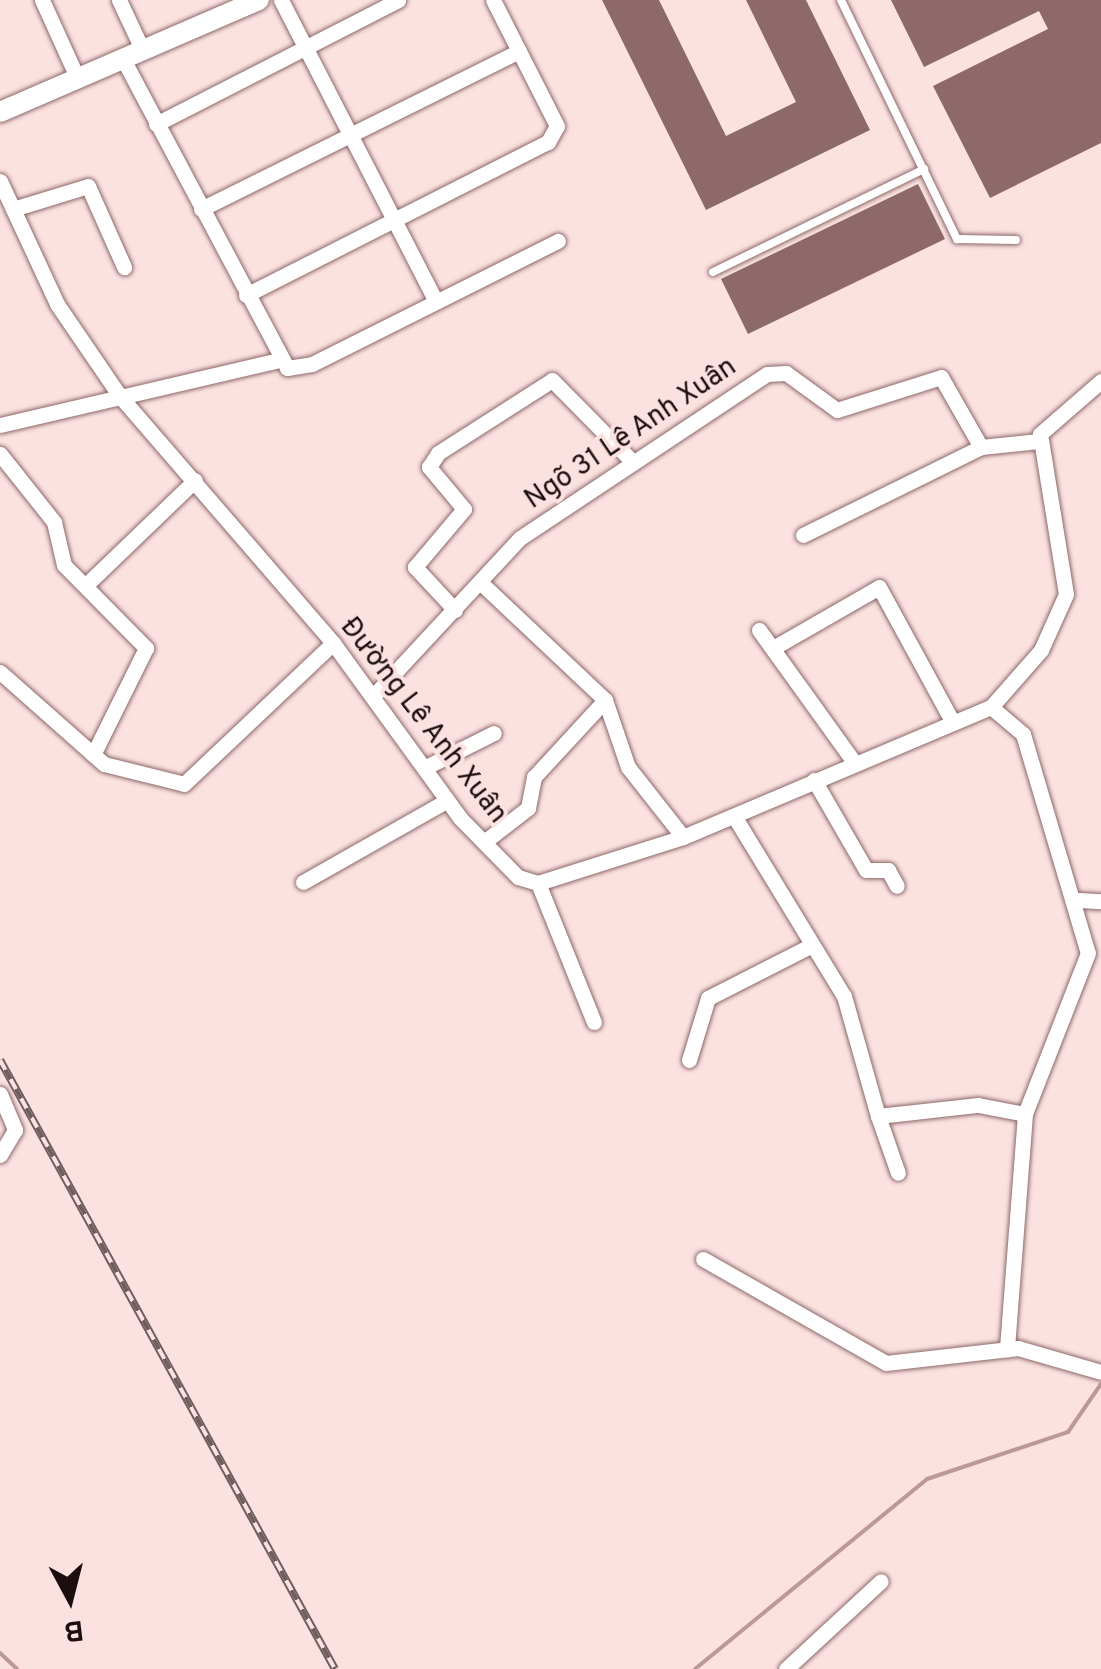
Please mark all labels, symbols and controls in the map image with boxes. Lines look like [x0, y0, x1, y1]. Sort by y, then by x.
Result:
street label: Ngõ 31 Lê Anh Xuân [518, 350, 744, 518]
street label: Đường Lê Anh Xuân [332, 611, 514, 831]
north arrow [20, 1549, 120, 1649]
text: B [62, 1610, 85, 1648]

